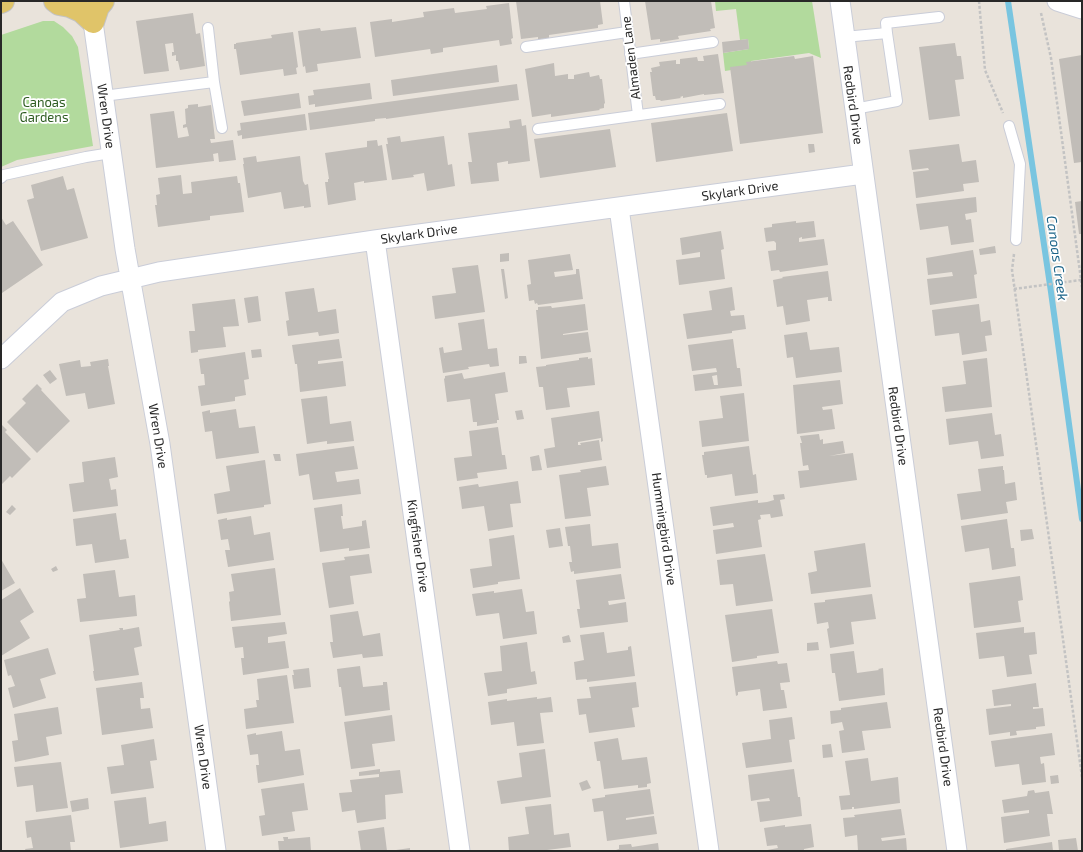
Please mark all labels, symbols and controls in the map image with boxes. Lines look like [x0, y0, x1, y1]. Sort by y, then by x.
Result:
street label: Almaden Lane [618, 16, 644, 100]
street label: Redbird Drive [840, 65, 866, 145]
street label: Wren Drive [94, 82, 118, 150]
park label: Canoas Gardens [20, 95, 68, 126]
street label: Skylark Drive [701, 178, 779, 204]
water label: Canoas Creek [1043, 214, 1071, 302]
street label: Skylark Drive [380, 221, 458, 247]
street label: Redbird Drive [885, 386, 911, 466]
street label: Wren Drive [145, 402, 171, 470]
street label: Hummingbird Drive [648, 472, 680, 586]
street label: Kingfisher Drive [404, 499, 432, 593]
street label: Redbird Drive [930, 707, 956, 787]
street label: Wren Drive [191, 723, 215, 791]

